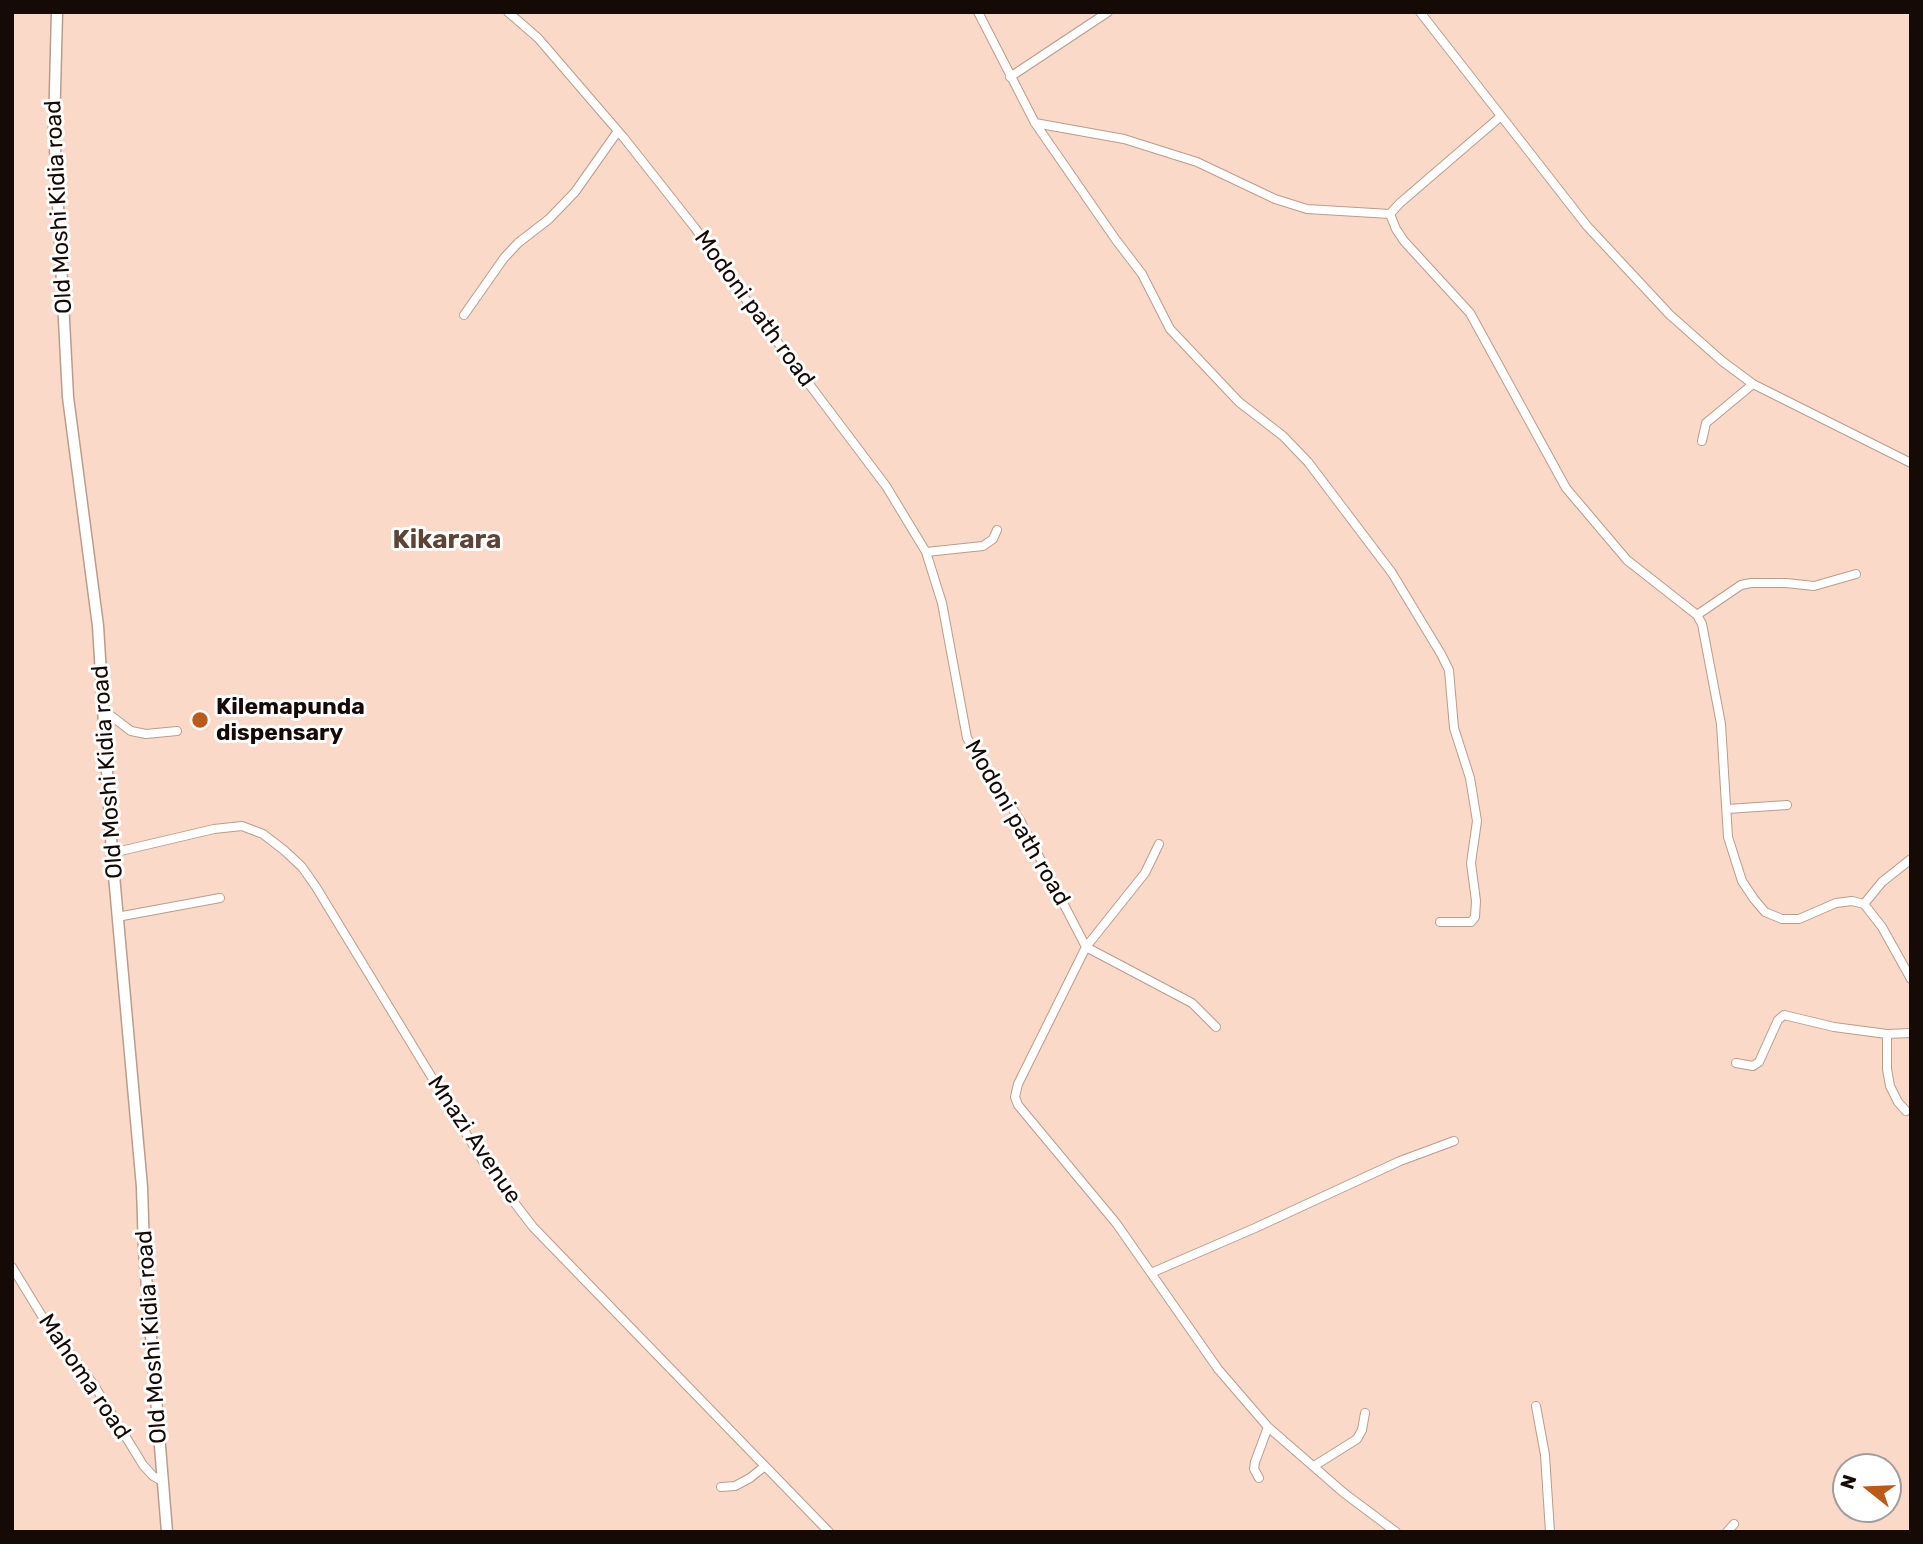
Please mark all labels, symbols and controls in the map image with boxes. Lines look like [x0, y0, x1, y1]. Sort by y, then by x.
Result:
street label: Old Moshi Kidia road [40, 99, 78, 315]
street label: Modoni path road [688, 225, 820, 393]
district label: Kikarara [393, 524, 501, 556]
street label: Old Moshi Kidia road [87, 664, 129, 880]
place label: Kilemapunda dispensary [216, 693, 365, 747]
marker: Kilemapunda dispensary [190, 710, 210, 730]
street label: Modoni path road [958, 735, 1076, 911]
street label: Mnazi Avenue [421, 1071, 527, 1209]
street label: Old Moshi Kidia road [131, 1229, 173, 1445]
street label: Mahoma road [32, 1309, 136, 1445]
north arrow [1832, 1453, 1902, 1523]
text: N [1835, 1472, 1862, 1492]

